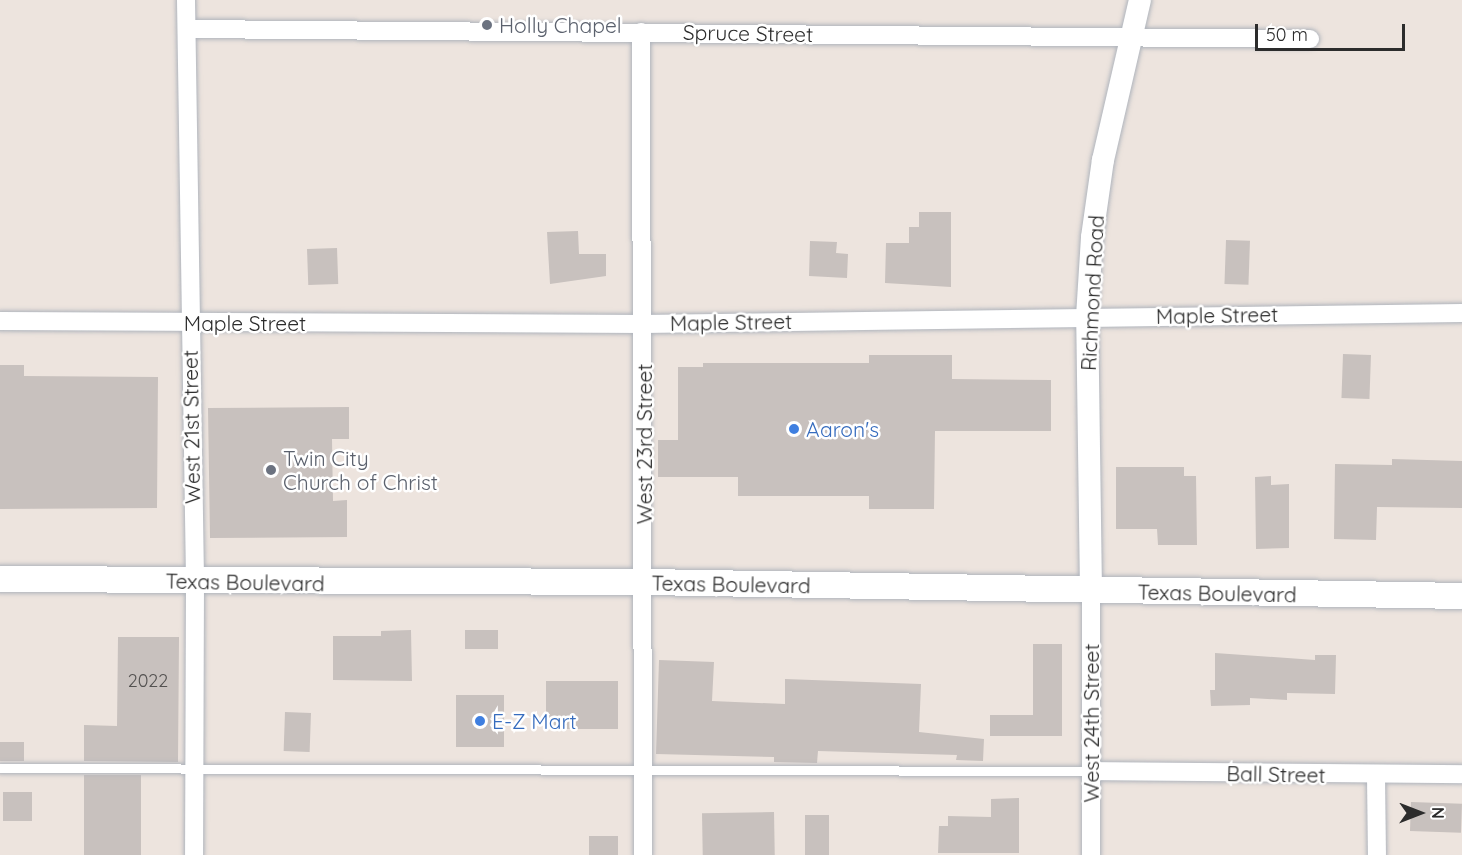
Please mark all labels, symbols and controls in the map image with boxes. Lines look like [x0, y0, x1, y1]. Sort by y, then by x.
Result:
place label: Holly Chapel [499, 12, 622, 38]
scale bar [1258, 12, 1408, 50]
marker: Holly Chapel [480, 18, 494, 32]
street label: Spruce Street [683, 19, 813, 47]
text: 50 m [1266, 23, 1308, 46]
street label: Richmond Road [1075, 214, 1109, 372]
street label: Maple Street [1156, 301, 1278, 329]
street label: Maple Street [670, 308, 792, 336]
street label: Maple Street [184, 310, 306, 336]
street label: West 21st Street [177, 350, 205, 504]
street label: West 23rd Street [631, 364, 657, 524]
place label: Aaron's [806, 416, 879, 442]
marker: Aaron's [787, 422, 801, 436]
place label: Twin City Church of Christ [283, 445, 438, 495]
marker: Twin City Church of Christ [264, 463, 278, 477]
street label: Texas Boulevard [165, 568, 325, 596]
street label: Texas Boulevard [651, 570, 811, 598]
street label: Texas Boulevard [1137, 579, 1297, 607]
street label: West 24th Street [1078, 643, 1104, 803]
house number: 2022 [128, 670, 168, 692]
place label: E-Z Mart [492, 708, 577, 734]
marker: E-Z Mart [473, 714, 487, 728]
street label: Ball Street [1226, 761, 1326, 787]
north arrow [1390, 783, 1450, 843]
text: N [1428, 807, 1448, 819]

